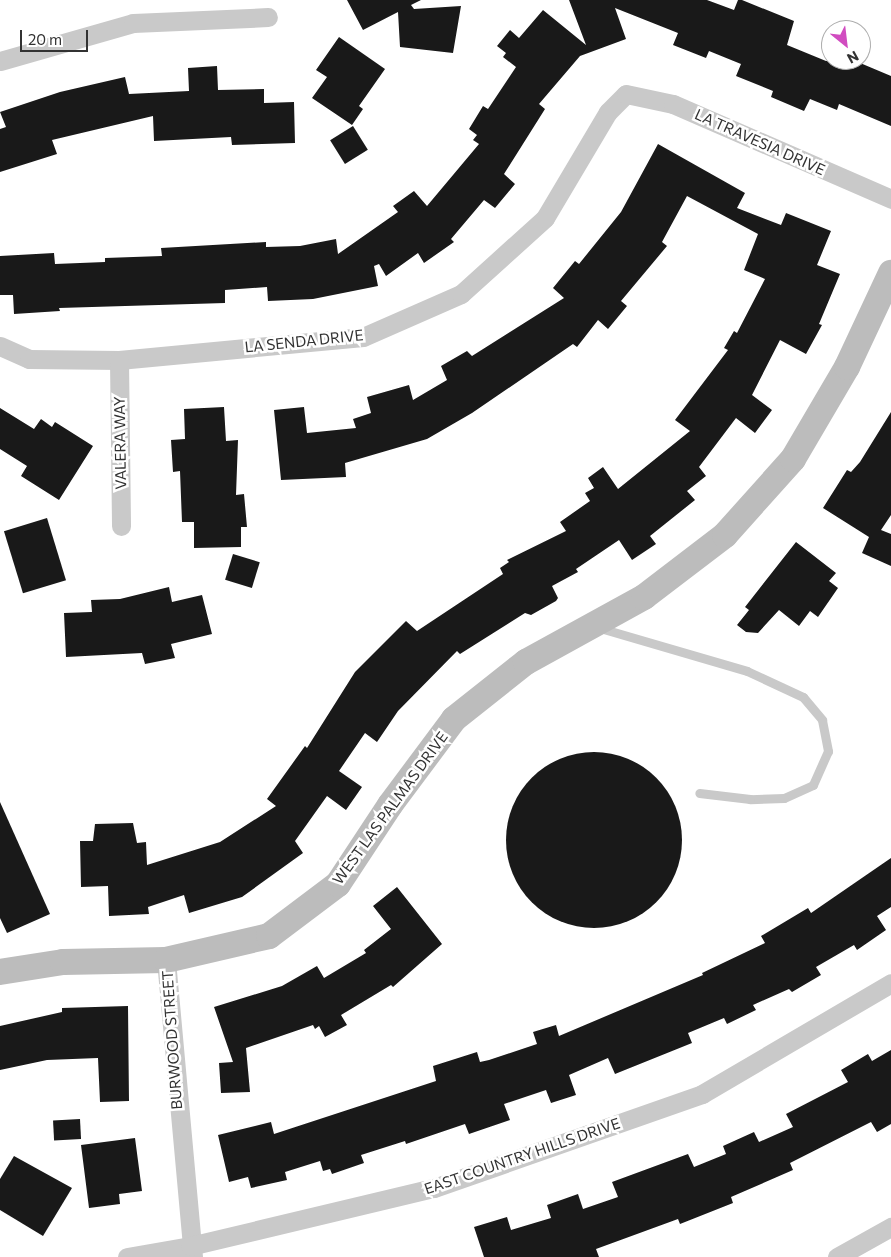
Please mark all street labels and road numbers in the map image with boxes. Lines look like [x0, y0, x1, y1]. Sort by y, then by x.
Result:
street label: LA TRAVESIA DRIVE [692, 105, 828, 179]
street label: LA SENDA DRIVE [244, 326, 364, 356]
street label: VALERA WAY [110, 396, 130, 490]
street label: WEST LAS PALMAS DRIVE [329, 728, 451, 888]
street label: BURWOOD STREET [158, 970, 186, 1110]
street label: EAST COUNTRY HILLS DRIVE [422, 1114, 622, 1198]

